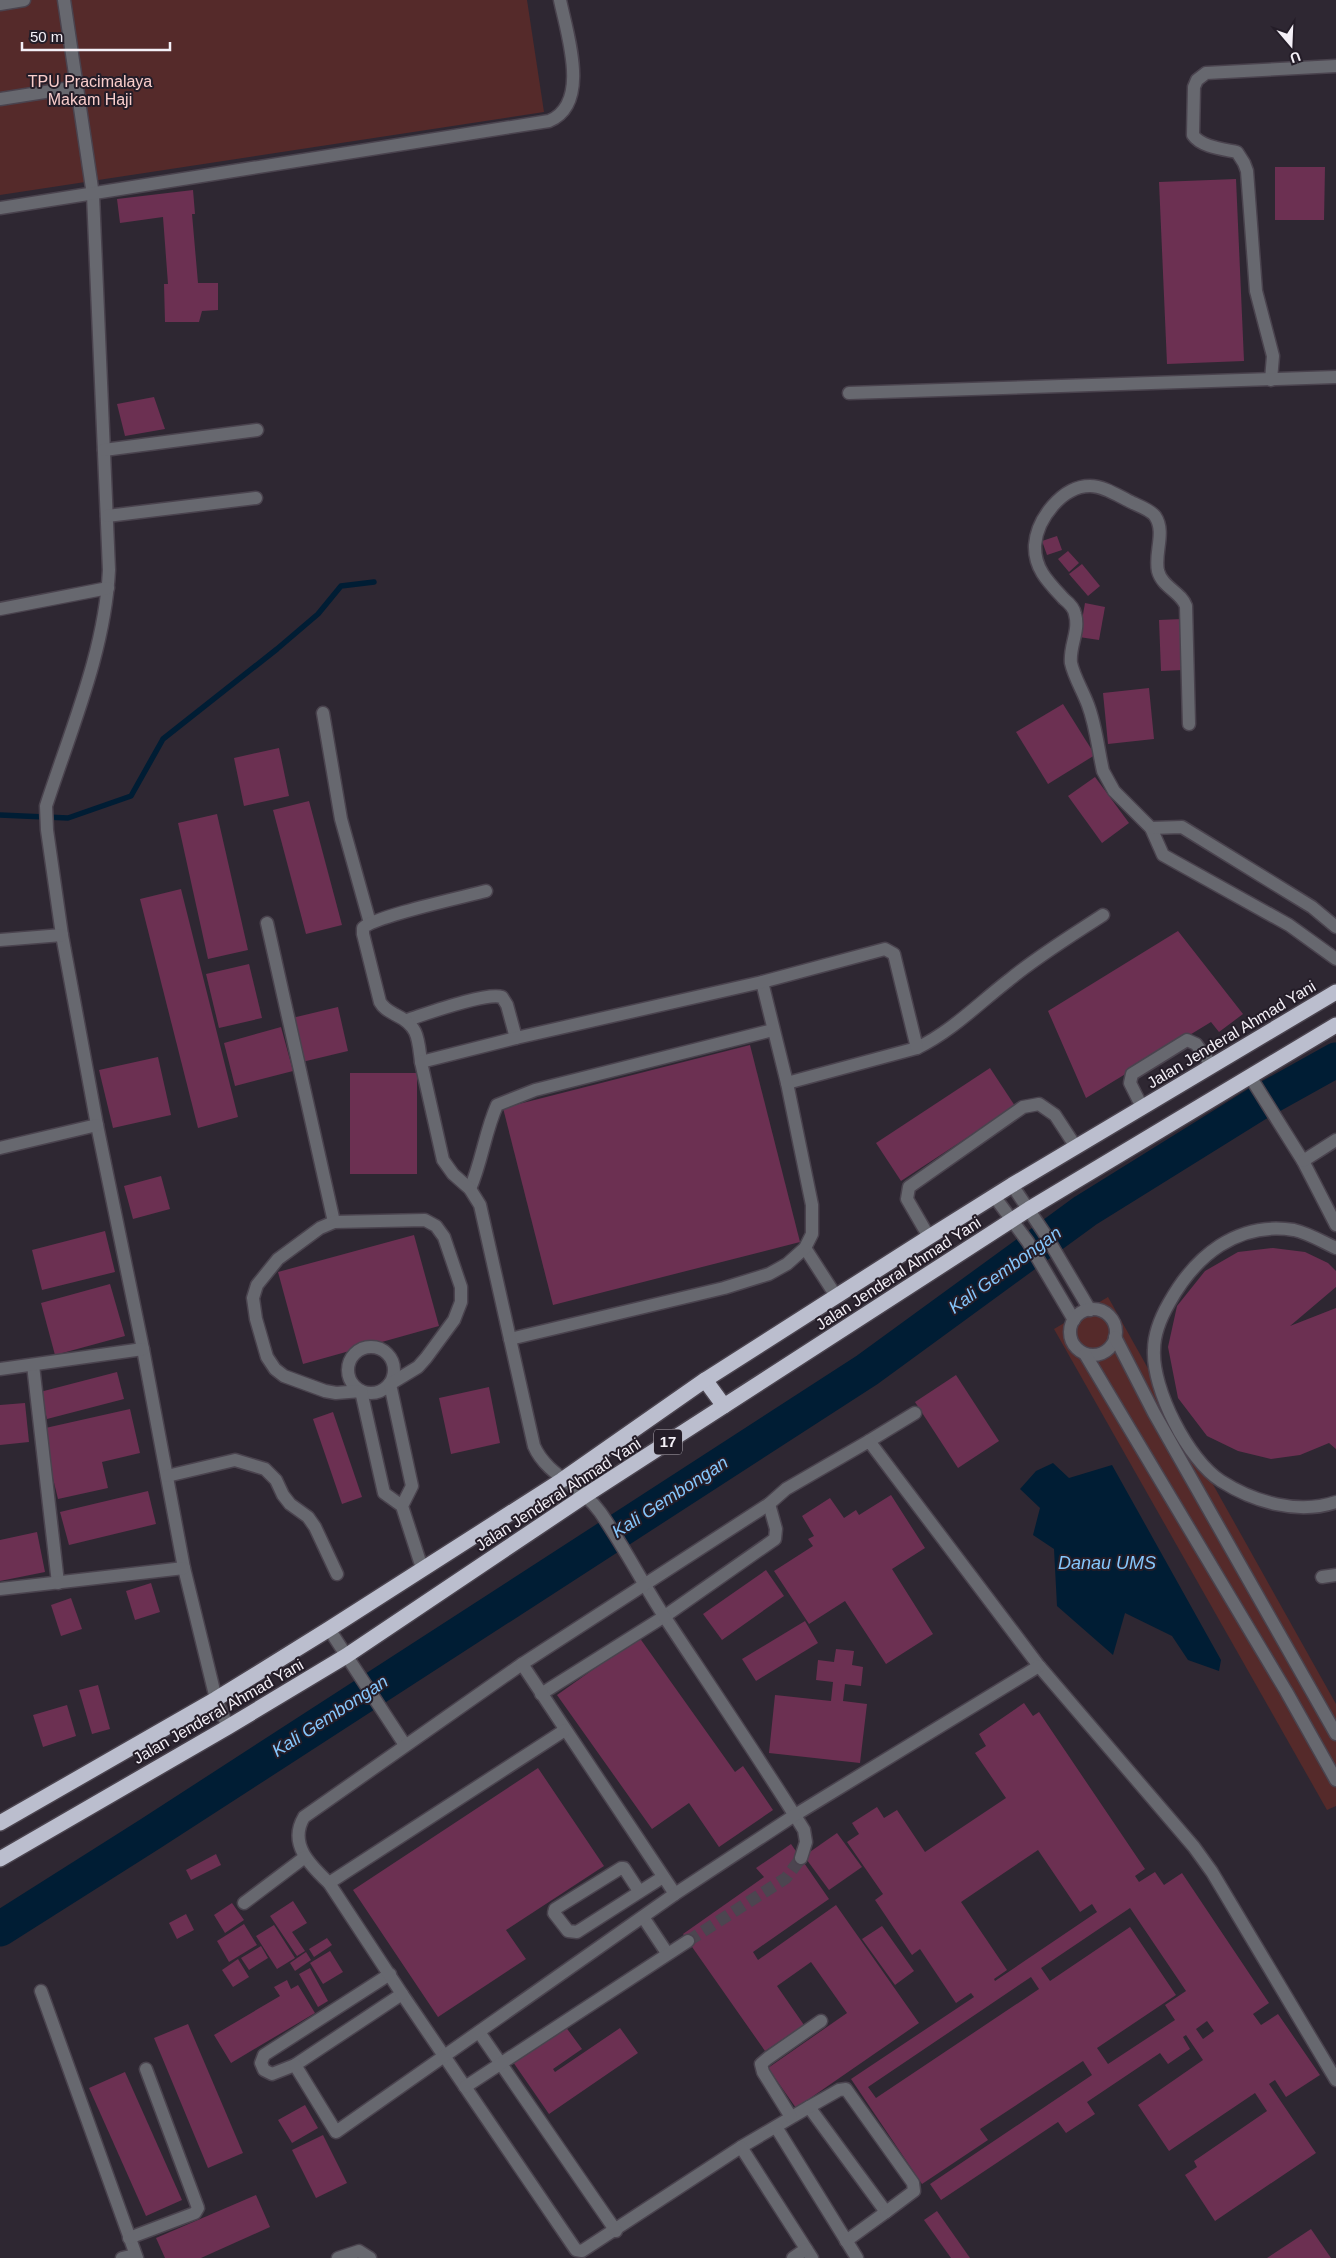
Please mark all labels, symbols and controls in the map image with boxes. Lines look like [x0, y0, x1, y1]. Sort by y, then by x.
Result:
scale bar [22, 20, 170, 52]
north arrow [1266, 20, 1316, 70]
text: 50 m [30, 28, 63, 45]
text: U [1288, 48, 1303, 67]
park label: TPU Pracimalaya Makam Haji [28, 73, 152, 108]
street label: Jalan Jenderal Ahmad Yani [1144, 977, 1318, 1092]
street label: Jalan Jenderal Ahmad Yani [813, 1214, 984, 1333]
water label: Kali Gembongan [945, 1223, 1065, 1317]
road number: 17 [654, 1430, 682, 1454]
street label: Jalan Jenderal Ahmad Yani [473, 1435, 644, 1554]
water label: Kali Gembongan [608, 1452, 732, 1542]
water label: Danau UMS [1058, 1553, 1156, 1573]
street label: Jalan Jenderal Ahmad Yani [130, 1656, 306, 1767]
water label: Kali Gembongan [268, 1671, 392, 1761]

